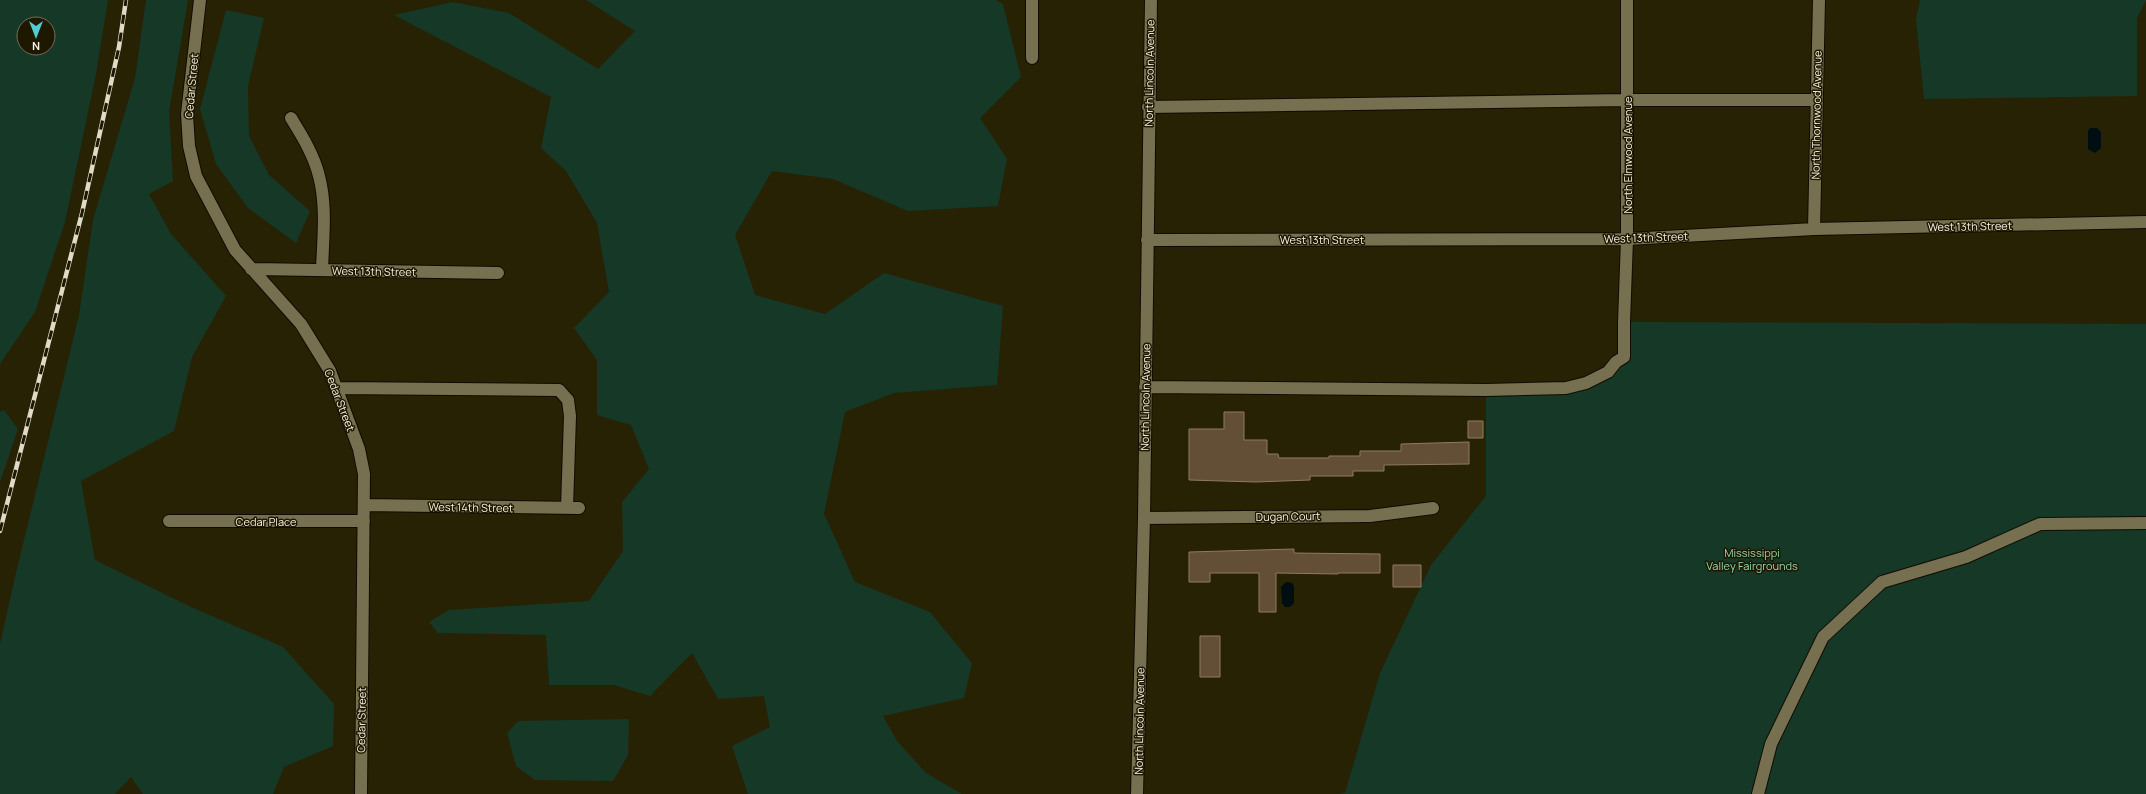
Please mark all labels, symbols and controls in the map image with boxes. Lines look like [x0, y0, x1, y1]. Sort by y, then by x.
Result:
north arrow [16, 16, 56, 56]
street label: North Lincoln Avenue [1141, 19, 1157, 127]
text: N [32, 39, 40, 54]
street label: North Thornwood Avenue [1807, 50, 1825, 180]
street label: Cedar Street [181, 53, 201, 119]
street label: North Elmwood Avenue [1620, 96, 1635, 213]
street label: West 13th Street [1928, 218, 2012, 234]
street label: West 13th Street [1604, 228, 1688, 246]
street label: West 13th Street [1280, 232, 1364, 247]
street label: West 13th Street [332, 263, 416, 279]
street label: North Lincoln Avenue [1137, 343, 1153, 451]
street label: Cedar Street [321, 367, 359, 433]
street label: West 14th Street [429, 499, 513, 515]
street label: Dugan Court [1256, 508, 1320, 524]
street label: Cedar Place [236, 514, 297, 529]
park label: Mississippi Valley Fairgrounds [1706, 545, 1798, 573]
street label: North Lincoln Avenue [1131, 667, 1147, 775]
street label: Cedar Street [353, 687, 369, 753]

